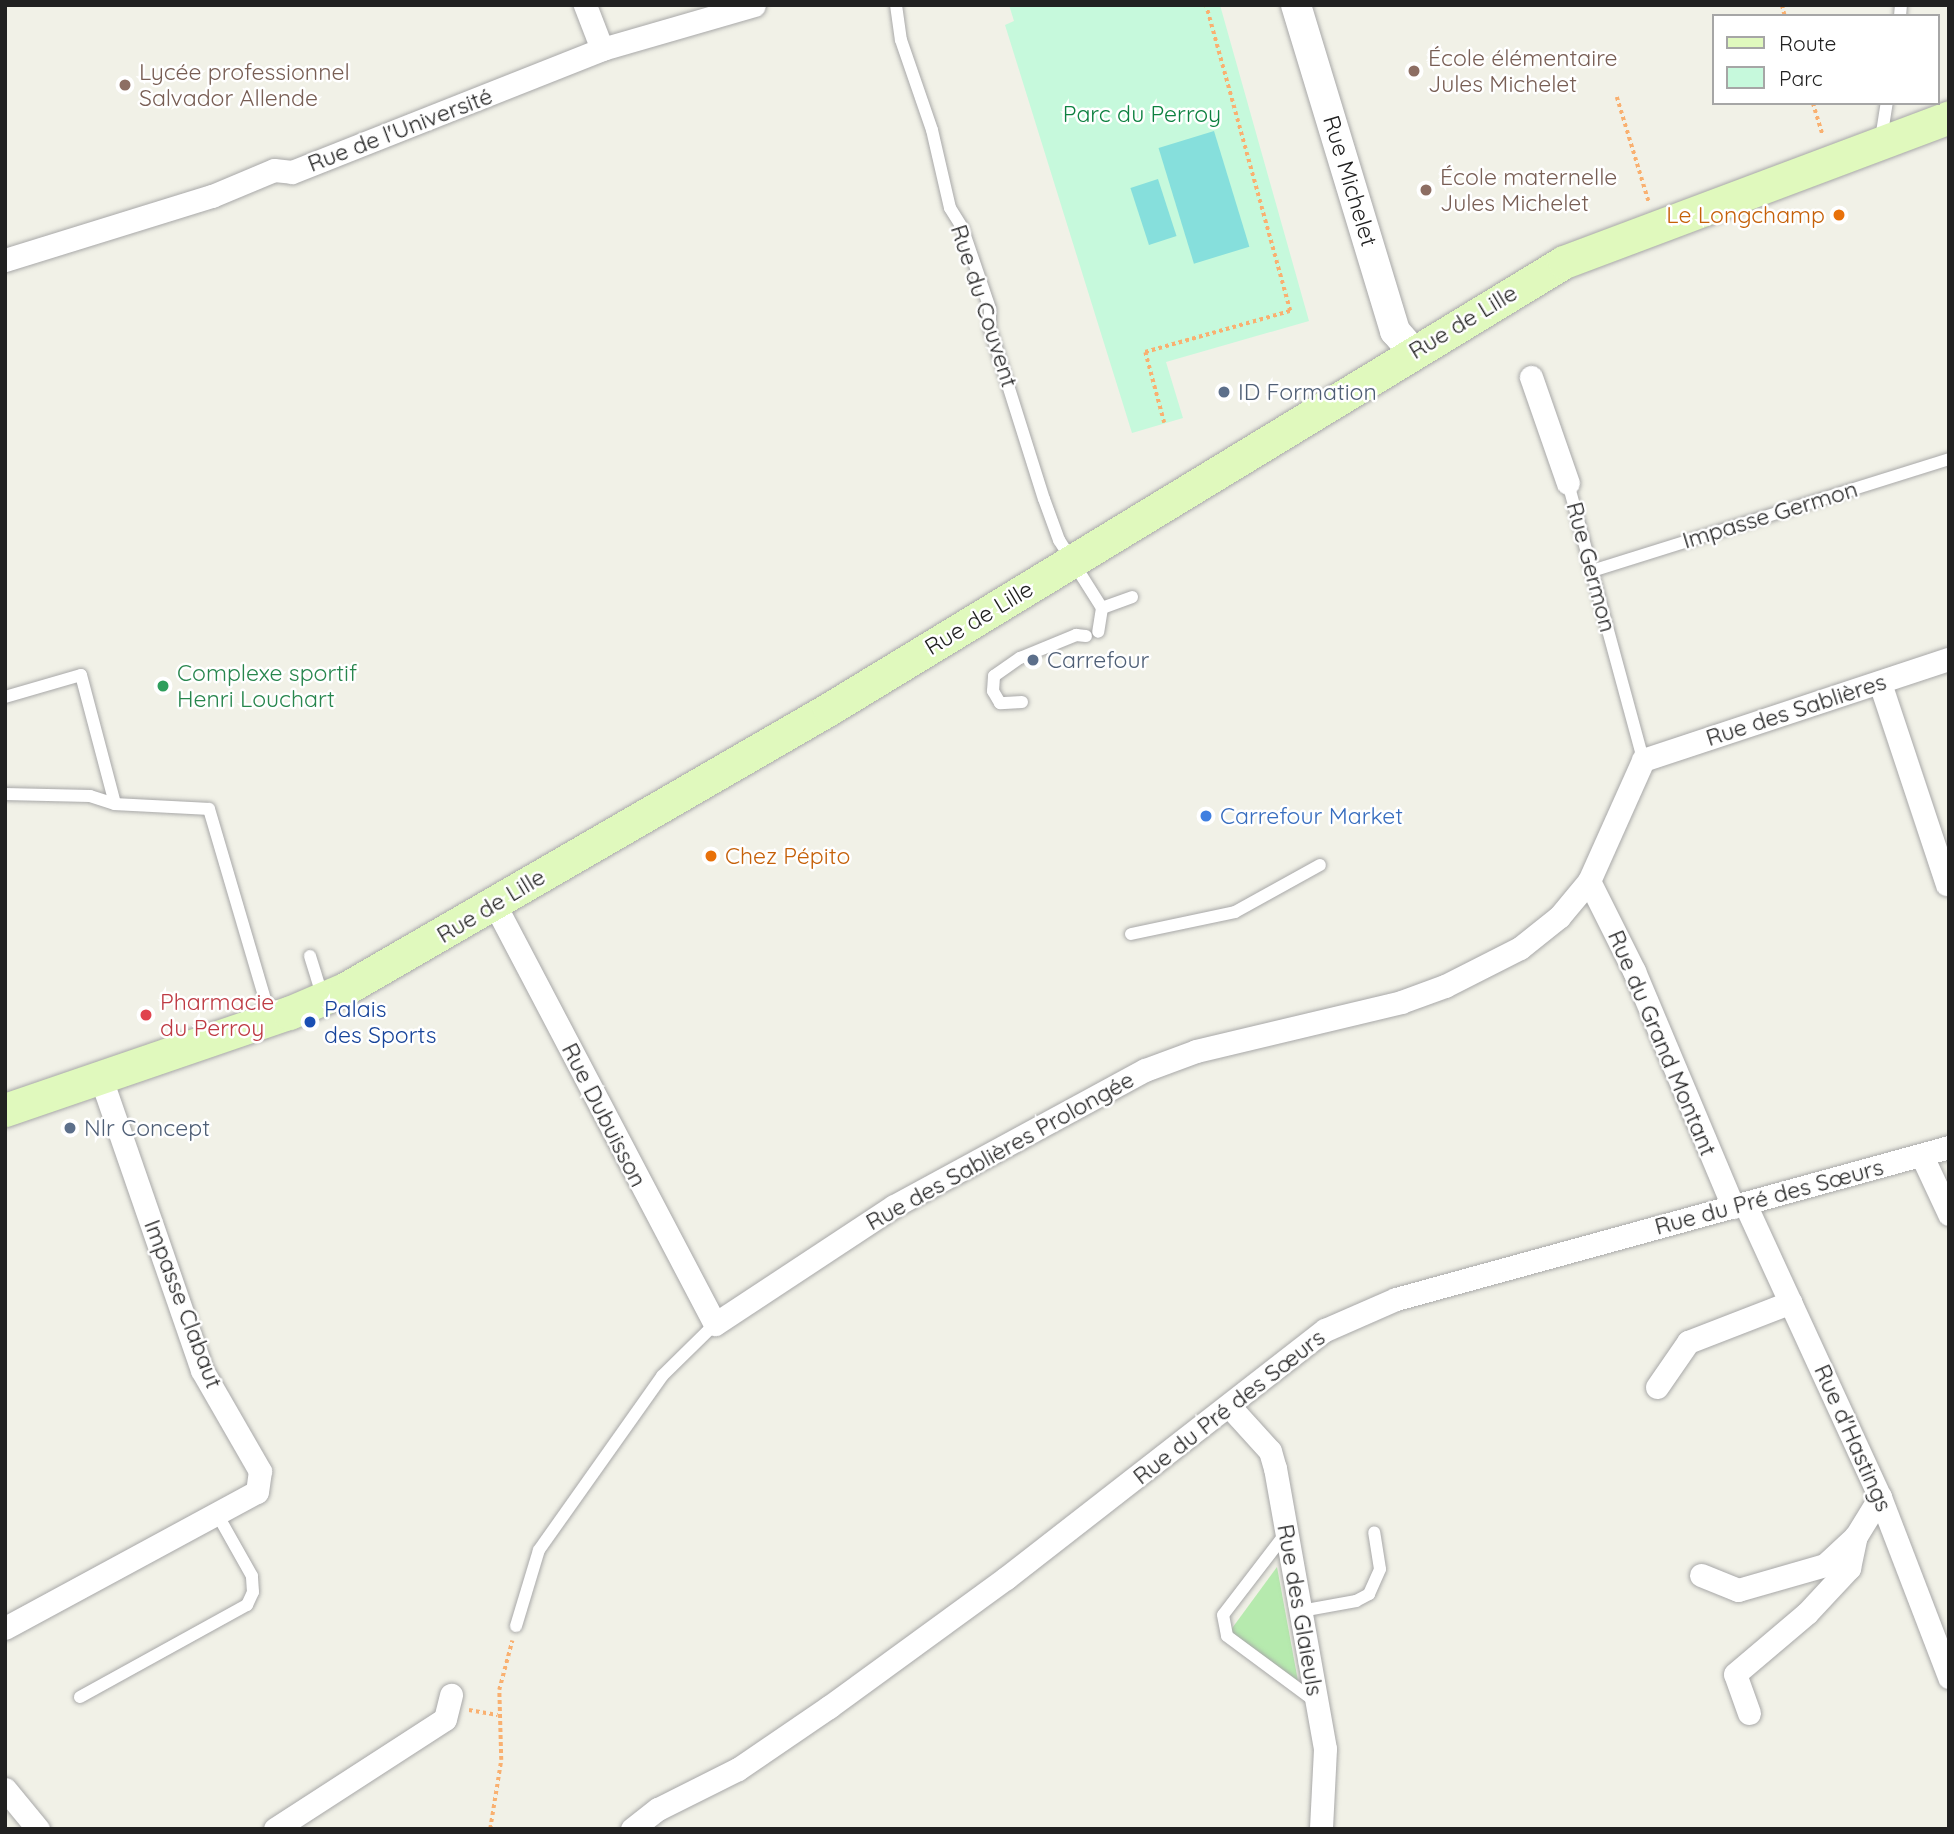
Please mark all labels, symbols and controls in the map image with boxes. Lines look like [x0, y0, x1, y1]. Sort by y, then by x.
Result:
legend [1713, 14, 1940, 105]
text: Route [1779, 30, 1836, 56]
place label: École élémentaire Jules Michelet [1428, 44, 1618, 98]
place label: Lycée professionnel Salvador Allende [139, 58, 350, 112]
marker: École élémentaire Jules Michelet [1406, 63, 1422, 79]
text: Parc [1779, 65, 1823, 91]
marker: Lycée professionnel Salvador Allende [117, 77, 133, 93]
street label: Rue de l'Université [304, 82, 496, 178]
park label: Parc du Perroy [1063, 100, 1221, 128]
street label: Rue Michelet [1317, 112, 1383, 250]
place label: École maternelle Jules Michelet [1440, 163, 1617, 217]
marker: École maternelle Jules Michelet [1418, 182, 1434, 198]
place label: Le Longchamp [1666, 201, 1825, 229]
marker: Le Longchamp [1831, 207, 1847, 223]
street label: Rue du Couvent [945, 221, 1023, 391]
street label: Rue de Lille [1404, 279, 1522, 365]
place label: ID Formation [1238, 378, 1377, 406]
marker: ID Formation [1216, 384, 1232, 400]
street label: Impasse Germon [1679, 475, 1861, 555]
street label: Rue Germon [1560, 499, 1622, 635]
street label: Rue de Lille [920, 575, 1038, 661]
place label: Carrefour [1047, 646, 1149, 674]
marker: Carrefour [1025, 652, 1041, 668]
place label: Complexe sportif Henri Louchart [177, 659, 357, 713]
street label: Rue des Sablières [1702, 668, 1890, 752]
marker: Complexe sportif Henri Louchart [155, 678, 171, 694]
place label: Carrefour Market [1220, 802, 1403, 830]
marker: Carrefour Market [1198, 808, 1214, 824]
place label: Chez Pépito [725, 842, 850, 870]
marker: Chez Pépito [703, 848, 719, 864]
street label: Rue de Lille [432, 863, 550, 949]
street label: Rue du Grand Montant [1602, 926, 1722, 1160]
place label: Pharmacie du Perroy [160, 988, 274, 1042]
place label: Palais des Sports [324, 995, 437, 1049]
marker: Pharmacie du Perroy [138, 1007, 154, 1023]
marker: Palais des Sports [302, 1014, 318, 1030]
street label: Rue Dubuisson [556, 1038, 652, 1192]
street label: Rue des Sablières Prolongée [861, 1066, 1139, 1236]
place label: Nlr Concept [84, 1114, 210, 1142]
marker: Nlr Concept [62, 1120, 78, 1136]
street label: Rue du Pré des Sœurs [1652, 1153, 1886, 1241]
street label: Impasse Clabaut [138, 1216, 228, 1392]
street label: Rue du Pré des Sœurs [1128, 1324, 1330, 1490]
street label: Rue d'Hastings [1808, 1360, 1898, 1516]
street label: Rue des Glaieuls [1271, 1522, 1329, 1698]

